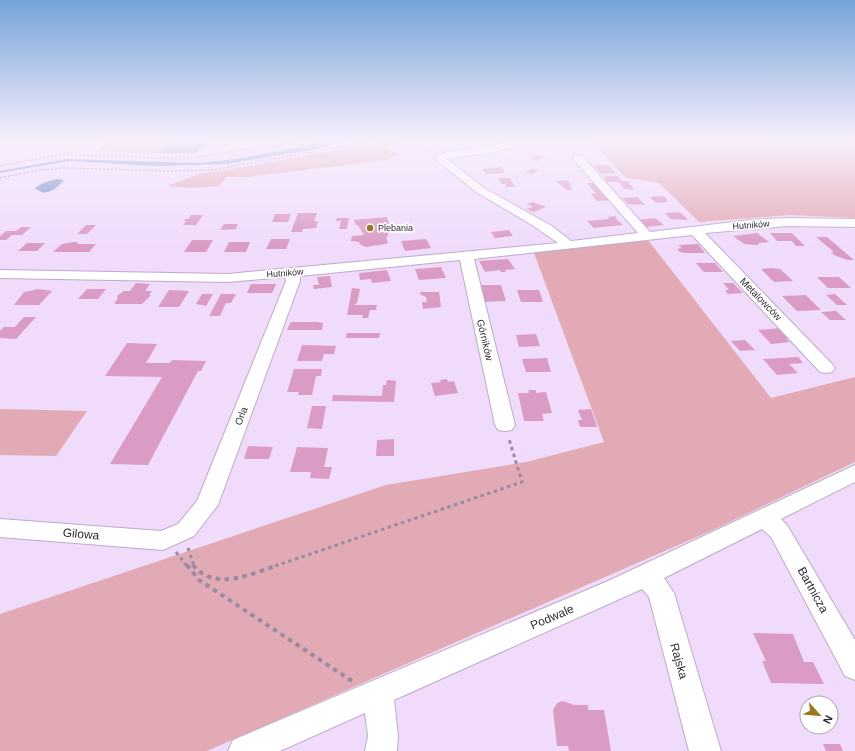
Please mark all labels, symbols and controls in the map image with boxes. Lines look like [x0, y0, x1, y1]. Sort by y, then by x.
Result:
street label: Hutników [732, 218, 770, 232]
marker: Plebania [365, 223, 375, 233]
place label: Plebania [378, 223, 413, 233]
street label: Hutników [266, 266, 304, 280]
street label: Metalowców [738, 275, 785, 323]
street label: Górników [475, 318, 495, 363]
street label: Orla [232, 405, 250, 427]
street label: Gilowa [62, 525, 100, 543]
street label: Bartnicza [795, 565, 831, 616]
street label: Podwale [528, 601, 576, 632]
street label: Rajska [667, 641, 691, 681]
north arrow [799, 695, 839, 735]
text: N [821, 713, 835, 726]

